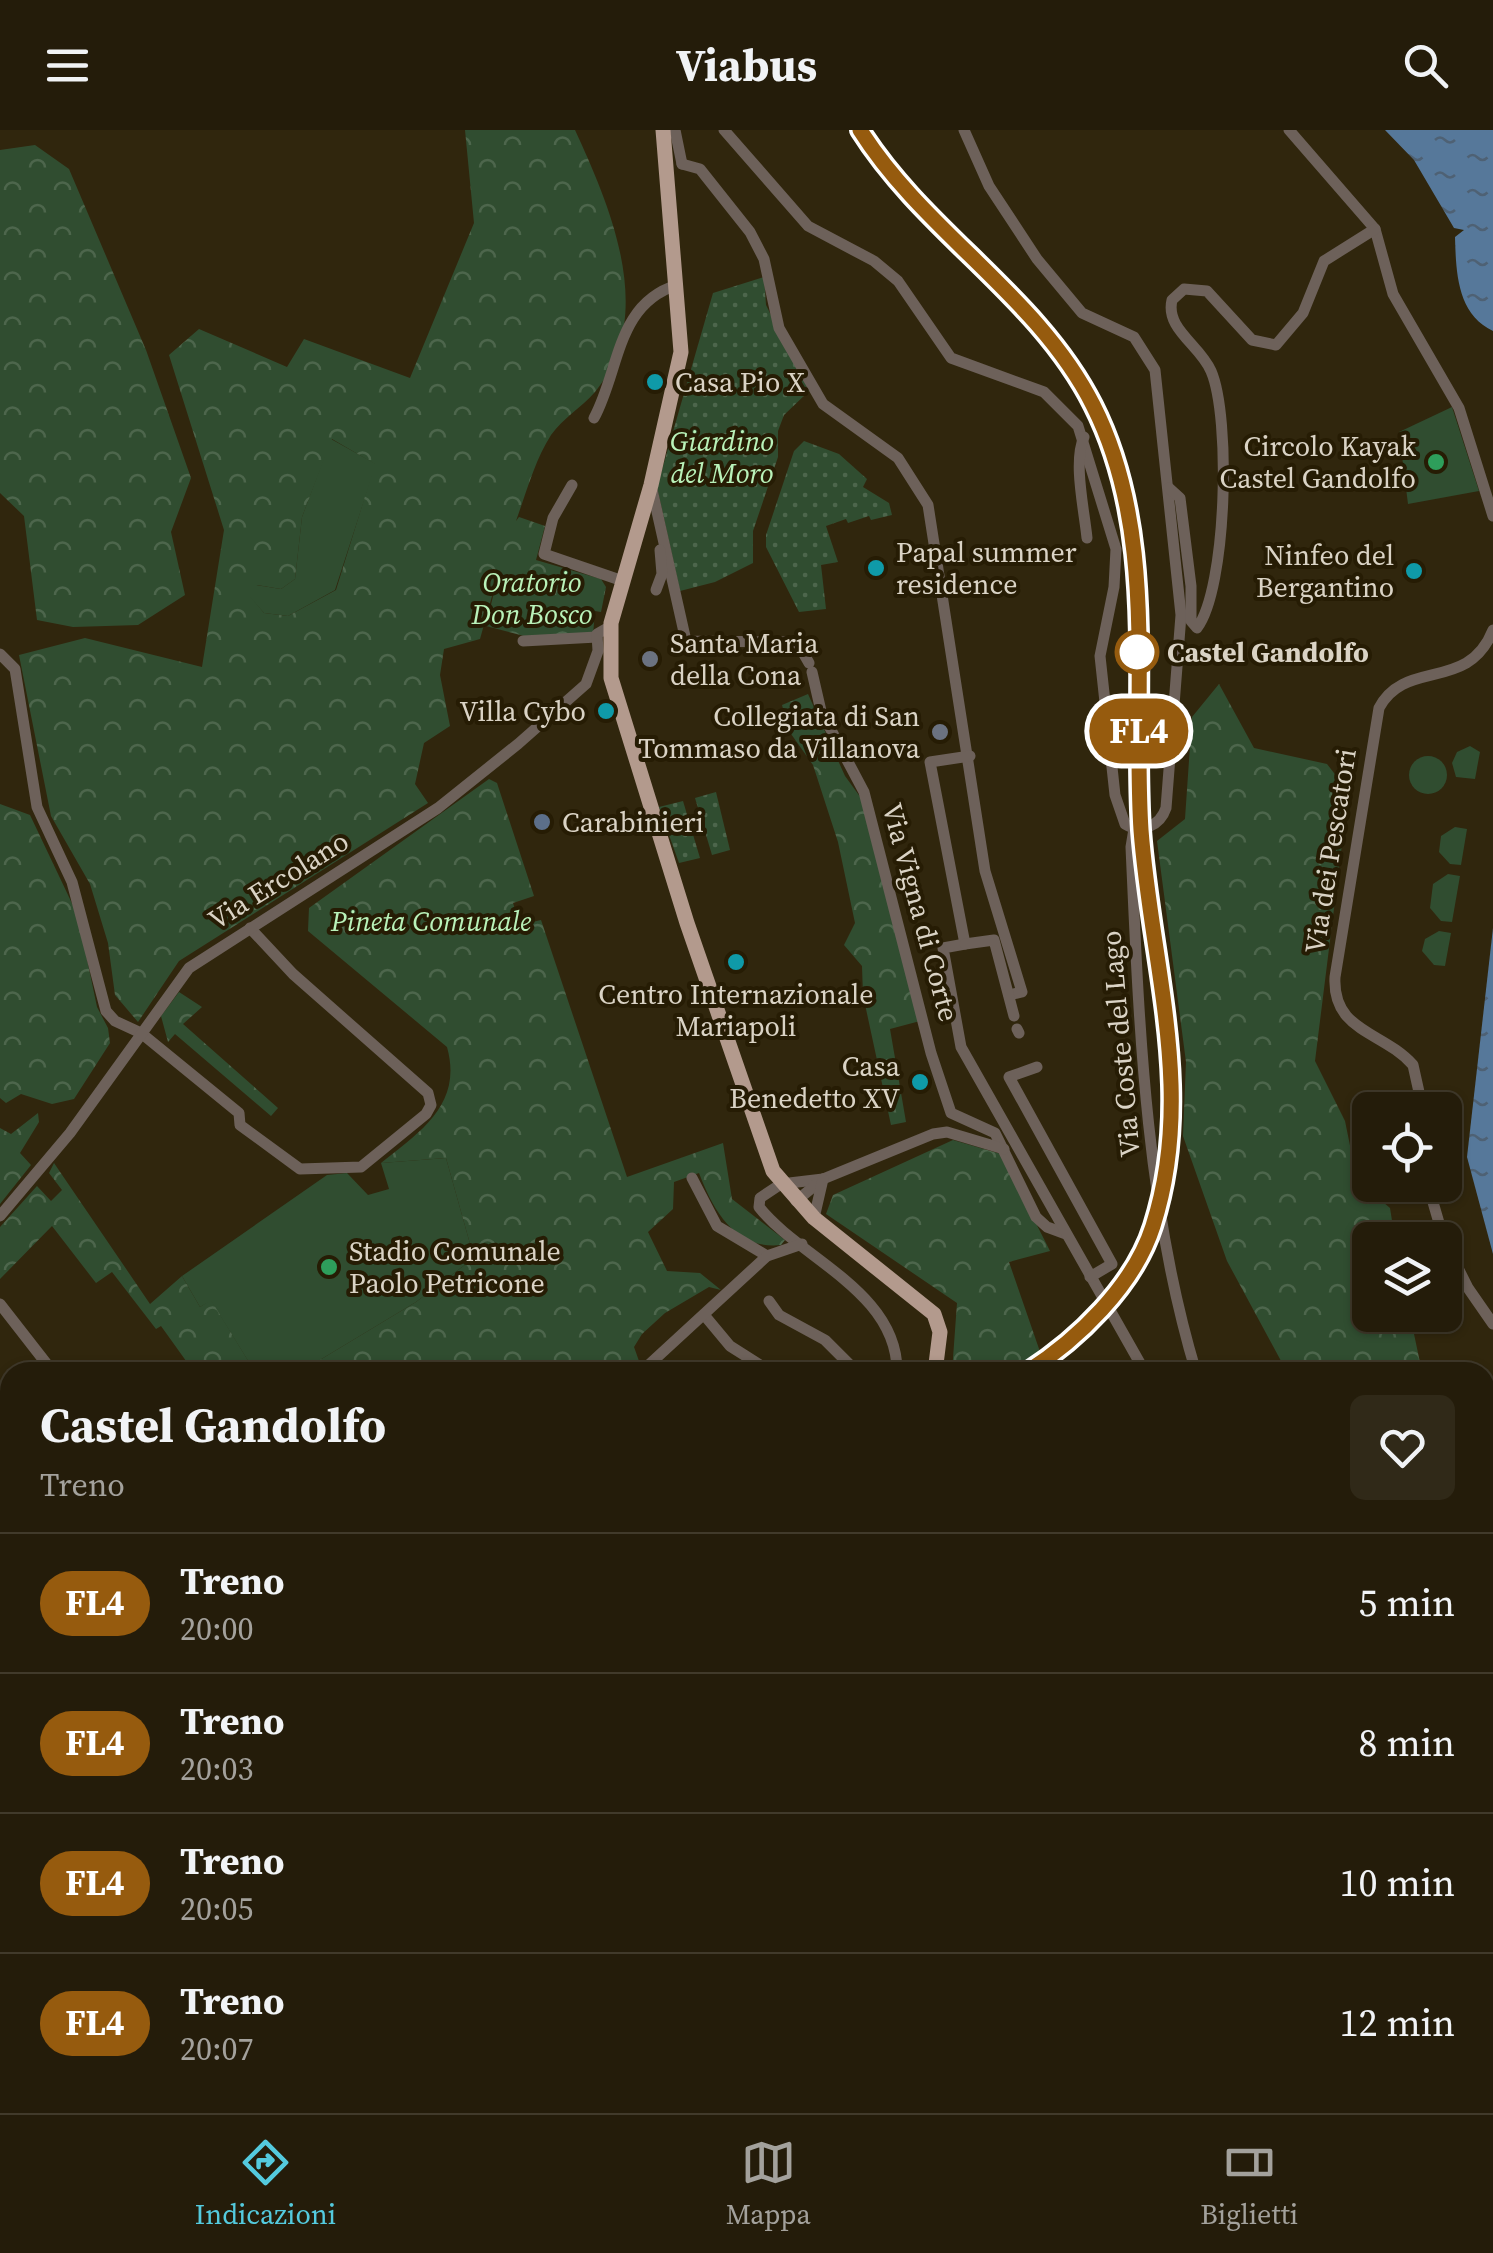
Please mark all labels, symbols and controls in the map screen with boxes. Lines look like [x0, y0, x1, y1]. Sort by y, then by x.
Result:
text: Viabus [676, 34, 817, 96]
icon: menu [40, 38, 95, 93]
icon: search [1398, 38, 1453, 93]
place label: Casa Pio X [675, 363, 805, 401]
marker: Casa Pio X [644, 371, 666, 393]
park label: Giardino del Moro [670, 422, 774, 492]
place label: Circolo Kayak Castel Gandolfo [1220, 427, 1417, 497]
marker: Circolo Kayak Castel Gandolfo [1425, 451, 1447, 473]
place label: Papal summer residence [896, 533, 1077, 603]
place label: Ninfeo del Bergantino [1256, 536, 1394, 606]
marker: Papal summer residence [865, 557, 887, 579]
marker: Ninfeo del Bergantino [1403, 560, 1425, 582]
park label: Oratorio Don Bosco [470, 563, 593, 633]
place label: Santa Maria della Cona [670, 624, 819, 694]
marker: Castel Gandolfo [1116, 631, 1158, 673]
place label: Castel Gandolfo [1167, 633, 1369, 671]
marker: Santa Maria della Cona [639, 648, 661, 670]
place label: Villa Cybo [459, 692, 586, 730]
place label: Collegiata di San Tommaso da Villanova [638, 697, 921, 767]
line badge: FL4 [1082, 698, 1196, 764]
marker: Villa Cybo [595, 700, 617, 722]
text: FL4 [1109, 707, 1169, 755]
marker: Collegiata di San Tommaso da Villanova [929, 721, 951, 743]
street label: Via dei Pescatori [1295, 746, 1365, 956]
street label: Via Vigna di Corte [874, 799, 968, 1025]
place label: Carabinieri [562, 803, 704, 841]
marker: Carabinieri [531, 811, 553, 833]
street label: Via Ercolano [201, 822, 355, 938]
park label: Pineta Comunale [330, 902, 532, 940]
street label: Via Coste del Lago [1091, 929, 1149, 1159]
marker: Centro Internazionale Mariapoli [725, 951, 747, 973]
place label: Centro Internazionale Mariapoli [598, 975, 874, 1045]
place label: Casa Benedetto XV [729, 1047, 901, 1117]
marker: Casa Benedetto XV [909, 1071, 931, 1093]
map controls [1352, 1092, 1462, 1332]
button: locate [1352, 1092, 1462, 1202]
button: layers [1352, 1222, 1462, 1332]
place label: Stadio Comunale Paolo Petricone [349, 1232, 561, 1302]
marker: Stadio Comunale Paolo Petricone [318, 1256, 340, 1278]
text: Castel Gandolfo [40, 1392, 386, 1458]
button: heart [1350, 1395, 1455, 1500]
text: Treno [40, 1463, 125, 1507]
text: Treno [180, 1555, 284, 1607]
text: 5 min [1359, 1577, 1455, 1629]
text: FL4 [65, 1579, 125, 1627]
text: 20:00 [180, 1607, 254, 1651]
text: Treno [180, 1695, 284, 1747]
text: 8 min [1359, 1717, 1455, 1769]
text: FL4 [65, 1719, 125, 1767]
text: 20:03 [180, 1747, 254, 1791]
text: Treno [180, 1835, 284, 1887]
text: 10 min [1340, 1857, 1455, 1909]
text: FL4 [65, 1859, 125, 1907]
text: 20:05 [180, 1887, 254, 1931]
text: Treno [180, 1975, 284, 2027]
text: 12 min [1340, 1997, 1455, 2049]
text: FL4 [65, 1999, 125, 2047]
text: 20:07 [180, 2027, 254, 2071]
tab: Indicazioni [195, 2135, 336, 2233]
tab: Mappa [726, 2135, 811, 2233]
tab: Biglietti [1200, 2135, 1298, 2233]

